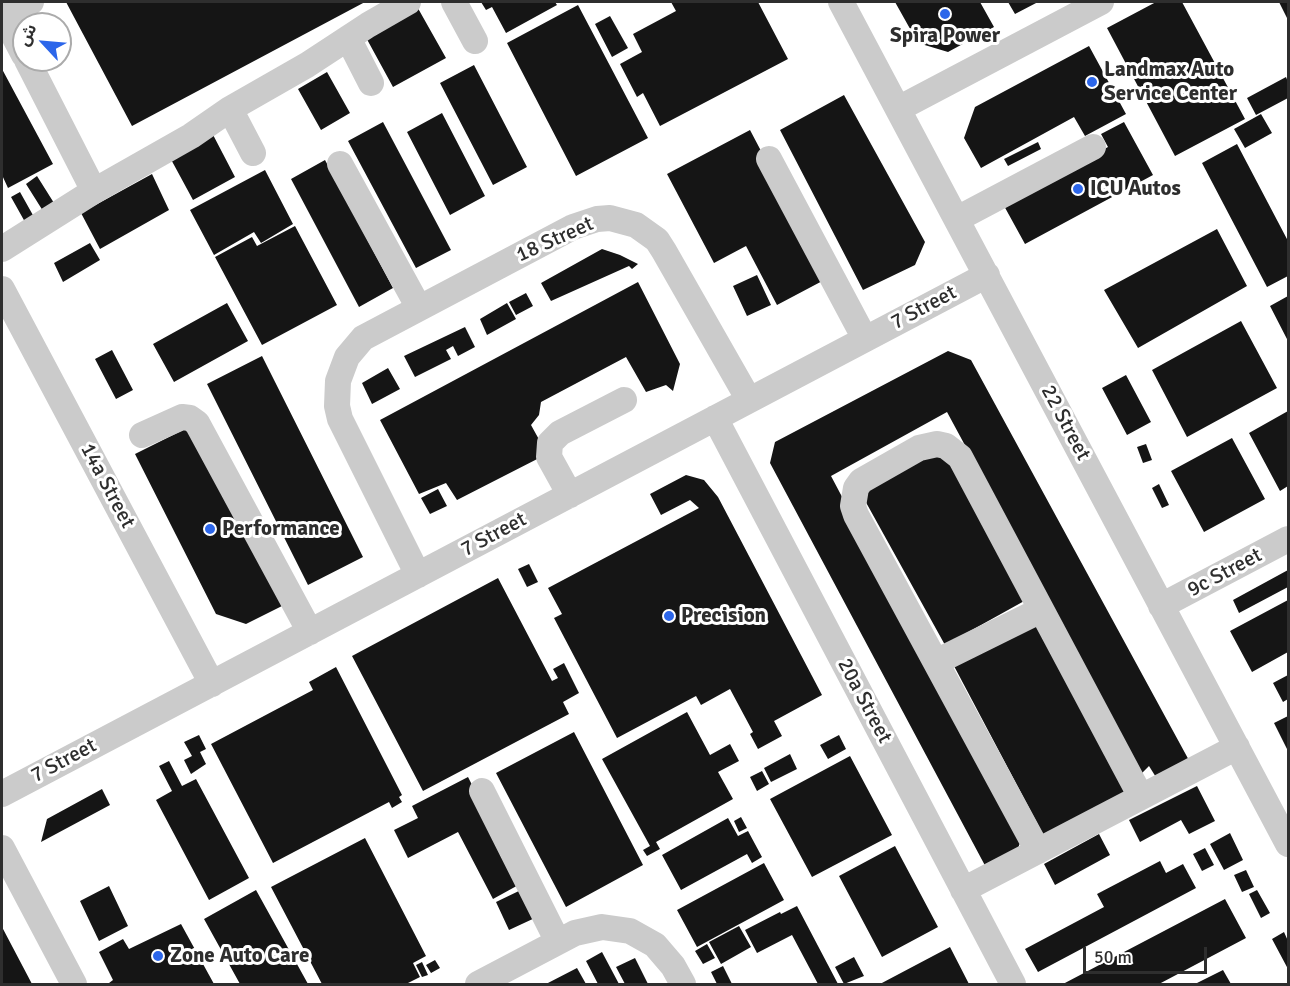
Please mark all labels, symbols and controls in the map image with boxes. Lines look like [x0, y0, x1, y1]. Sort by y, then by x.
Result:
marker: Spira Power [938, 7, 952, 21]
north arrow [12, 12, 72, 72]
text: ش [14, 21, 41, 49]
place label: Spira Power [890, 23, 1000, 49]
place label: Landmax Auto Service Center [1104, 57, 1237, 107]
marker: Landmax Auto Service Center [1085, 75, 1099, 89]
place label: ICU Autos [1090, 176, 1181, 202]
marker: ICU Autos [1071, 182, 1085, 196]
street label: 18 Street [512, 212, 598, 268]
street label: 7 Street [887, 280, 961, 336]
street label: 22 Street [1035, 381, 1095, 465]
street label: 14a Street [74, 439, 140, 533]
street label: 7 Street [457, 507, 531, 563]
place label: Performance [222, 516, 340, 542]
marker: Performance [203, 522, 217, 536]
street label: 9c Street [1184, 543, 1266, 603]
place label: Precision [681, 603, 766, 629]
marker: Precision [662, 609, 676, 623]
street label: 20a Street [831, 654, 897, 748]
street label: 7 Street [27, 733, 101, 789]
scale bar [1086, 935, 1210, 973]
place label: Zone Auto Care [170, 943, 309, 969]
text: 50 m [1094, 946, 1132, 968]
marker: Zone Auto Care [151, 949, 165, 963]

